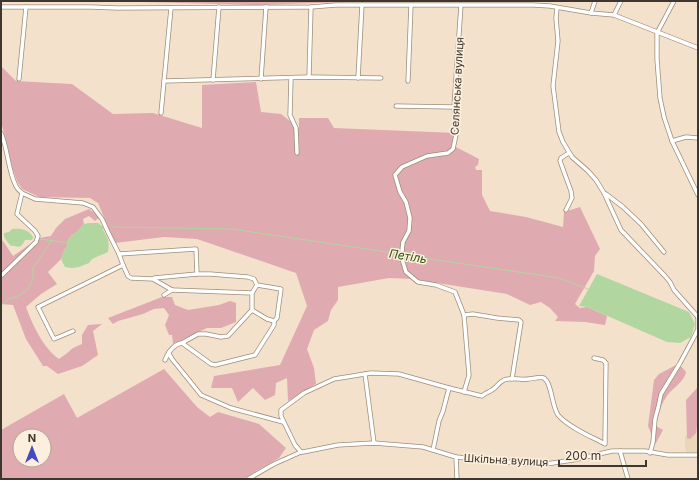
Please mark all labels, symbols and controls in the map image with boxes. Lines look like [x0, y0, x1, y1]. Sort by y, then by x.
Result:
street label: Селянська вулиця [447, 36, 467, 136]
water label: Петіль [388, 246, 428, 266]
north arrow [12, 428, 52, 468]
text: N [28, 431, 36, 445]
scale bar [559, 442, 646, 468]
text: 200 m [565, 448, 601, 463]
street label: Шкільна вулиця [463, 451, 549, 469]

